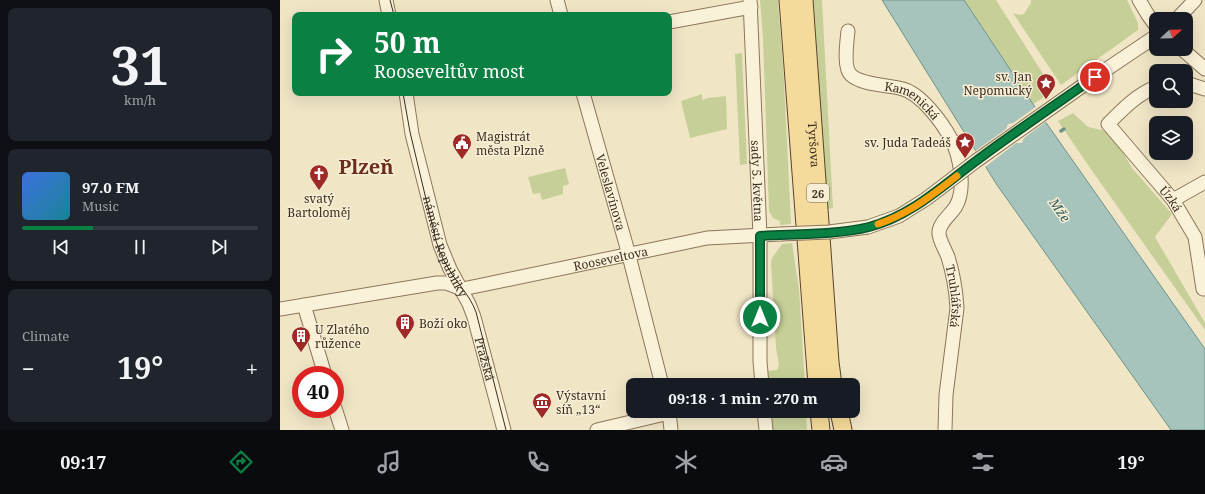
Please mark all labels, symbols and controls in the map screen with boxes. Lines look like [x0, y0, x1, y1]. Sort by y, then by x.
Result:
north arrow [1149, 12, 1193, 56]
map controls [1149, 12, 1193, 160]
text: 50 m [374, 23, 441, 61]
icon: right [308, 28, 360, 80]
text: 31 [111, 29, 169, 100]
text: Rooseveltův most [374, 59, 525, 83]
pin [1078, 60, 1112, 94]
button: search [1149, 64, 1193, 108]
icon: arrive [1084, 66, 1106, 88]
place label: sv. Jan Nepomucký [963, 68, 1032, 99]
place icon: sv. Jan Nepomucký [1035, 72, 1057, 100]
street label: Kamenická [884, 77, 944, 124]
text: km/h [124, 91, 156, 109]
button: layers [1149, 116, 1193, 160]
street label: Tyršova [804, 121, 825, 168]
place label: Magistrát města Plzně [476, 128, 545, 159]
place icon: sv. Juda Tadeáš [954, 131, 976, 159]
public building icon: Magistrát města Plzně [451, 132, 473, 160]
place label: sv. Juda Tadeáš [865, 134, 951, 151]
street label: sady 5. května [747, 140, 768, 222]
street label: Veleslavínova [592, 152, 630, 233]
district label: Plzeň [338, 153, 394, 180]
church icon: svatý Bartoloměj [308, 163, 330, 191]
text: 97.0 FM [82, 177, 139, 197]
street label: Úzká [1156, 182, 1187, 215]
road number: 26 [807, 184, 829, 202]
place label: svatý Bartoloměj [287, 190, 351, 221]
street label: náměstí Republiky [419, 194, 472, 300]
water label: Mže [1045, 194, 1075, 226]
text: Music [82, 197, 119, 215]
icon: previous [50, 236, 72, 258]
icon: pause [129, 236, 151, 258]
icon: next [208, 236, 230, 258]
street label: Rooseveltova [572, 242, 650, 274]
street label: Truhlářská [942, 263, 966, 329]
position arrow [739, 296, 781, 338]
building icon: Boží oko [394, 312, 416, 340]
place label: Boží oko [419, 315, 468, 332]
place label: U Zlatého růžence [315, 321, 370, 352]
building icon: U Zlatého růžence [290, 325, 312, 353]
text: Climate [22, 327, 69, 345]
street label: Pražská [471, 335, 499, 383]
text: 19° [117, 347, 163, 388]
text: − [22, 353, 35, 383]
text: + [246, 353, 258, 383]
speed limit sign: 40 [292, 366, 344, 418]
place label: Výstavní síň „13“ [556, 387, 606, 418]
text: 09:18 · 1 min · 270 m [668, 388, 818, 408]
museum icon: Výstavní síň „13“ [531, 391, 553, 419]
icon: directions [227, 448, 255, 476]
icon: music [375, 448, 403, 476]
icon: phone [524, 448, 552, 476]
icon: climate [672, 448, 700, 476]
icon: car [820, 448, 848, 476]
icon: filters [969, 448, 997, 476]
text: 09:17 [60, 450, 106, 474]
text: 19° [1117, 450, 1145, 474]

